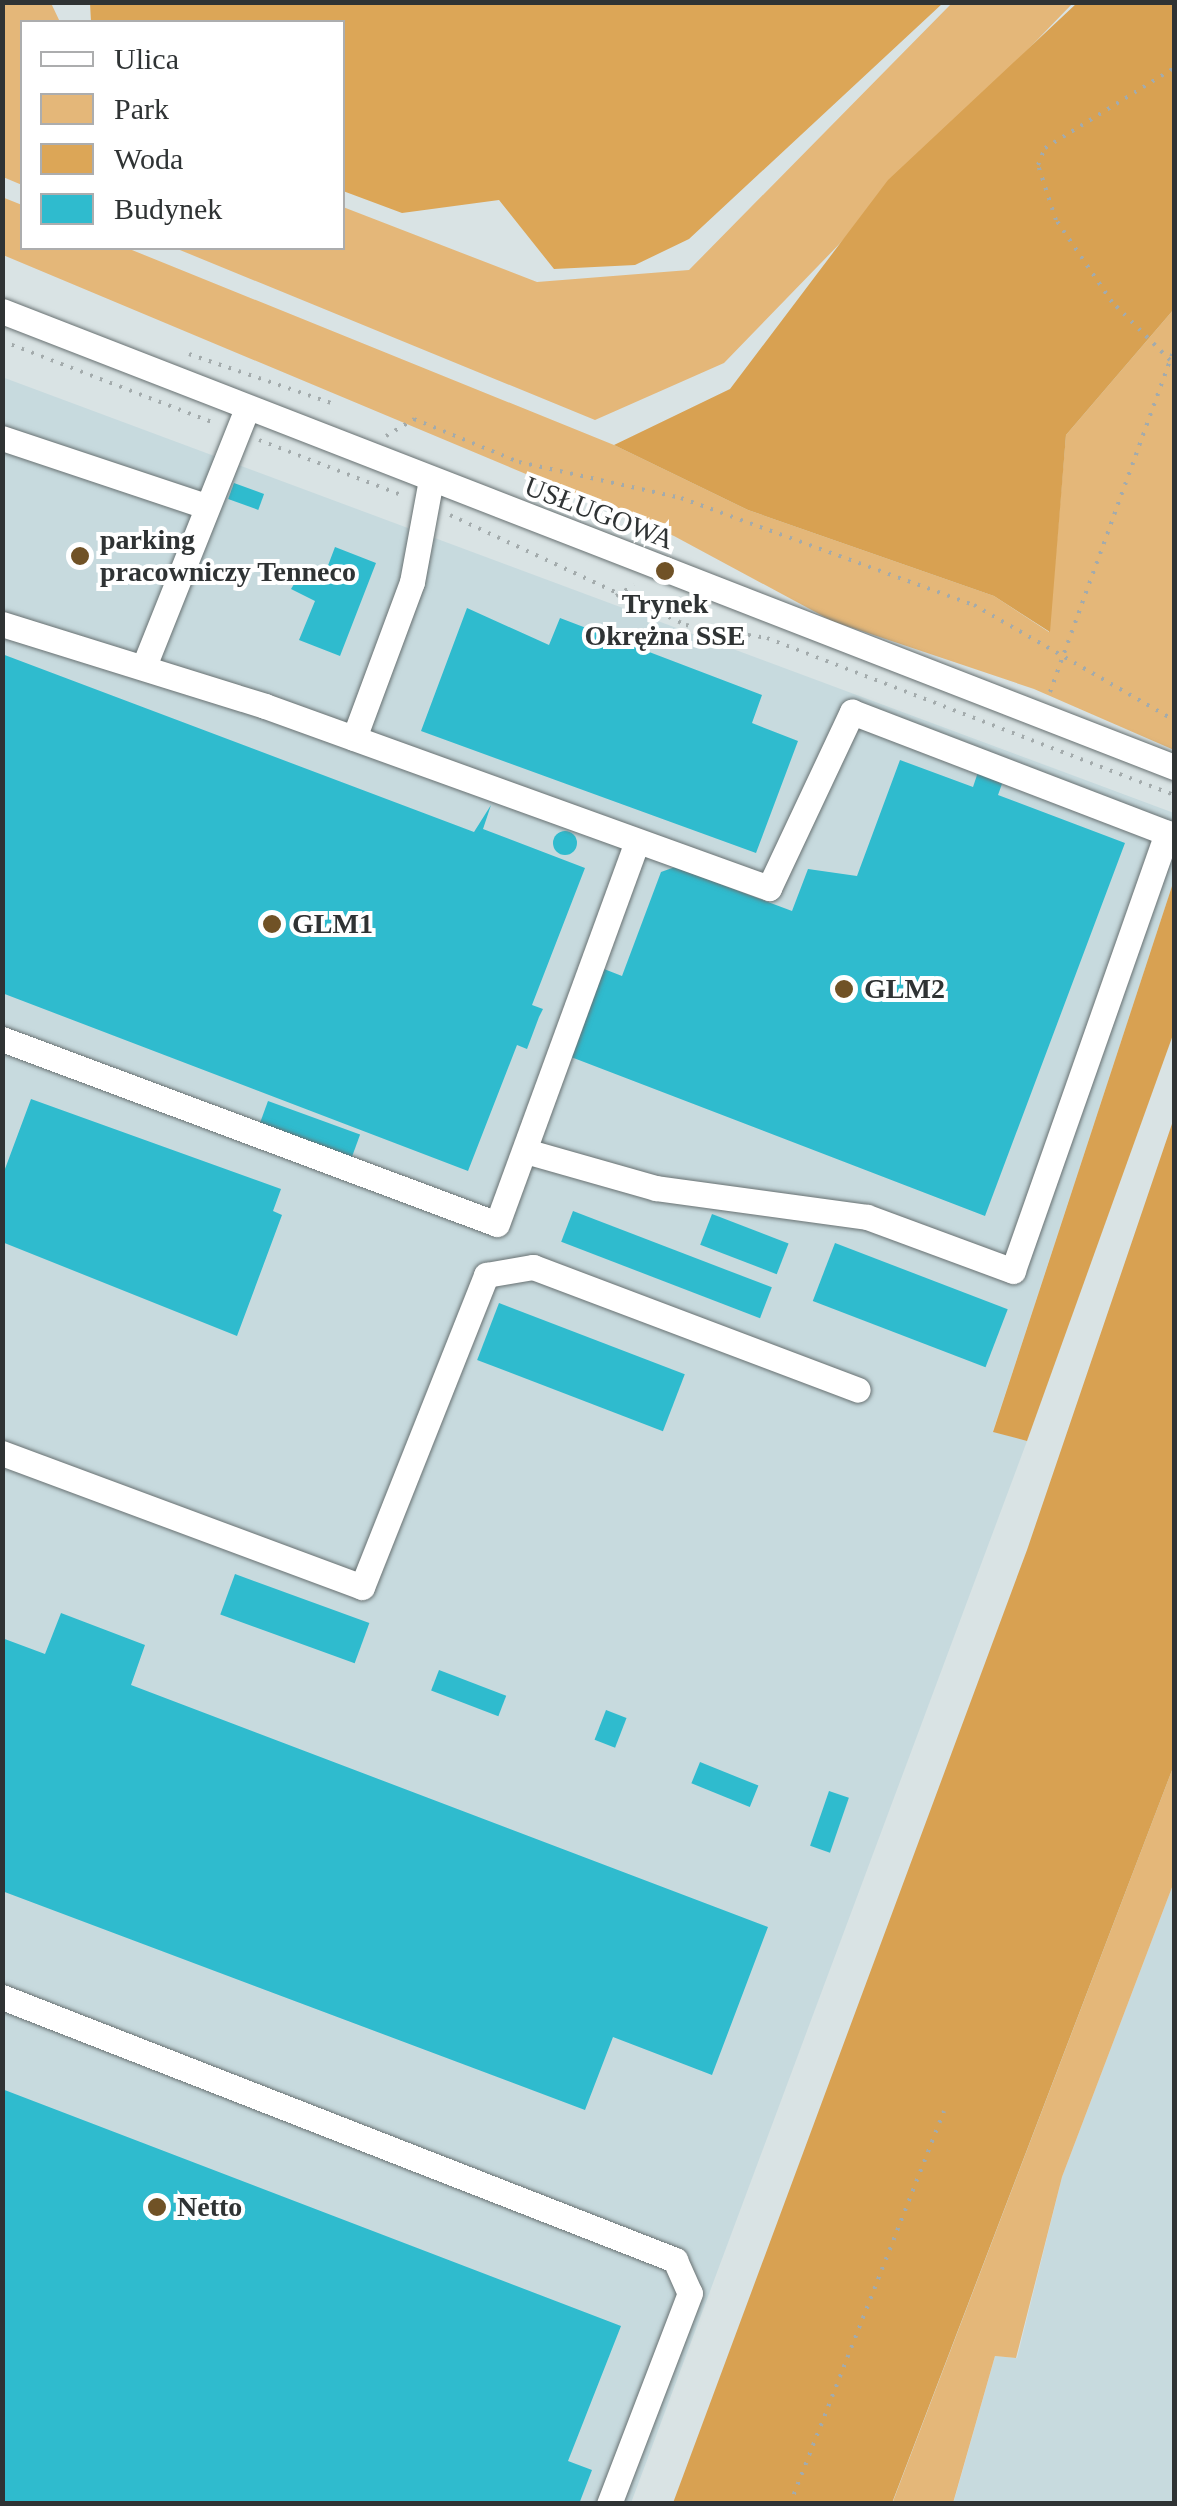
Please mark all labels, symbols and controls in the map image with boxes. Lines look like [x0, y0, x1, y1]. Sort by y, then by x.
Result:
legend [20, 20, 345, 250]
text: Ulica [114, 42, 179, 75]
text: Park [114, 92, 169, 125]
text: Woda [114, 142, 183, 175]
text: Budynek [114, 192, 222, 225]
street label: USŁUGOWA [520, 469, 678, 557]
place label: parking pracowniczy Tenneco [100, 523, 356, 589]
marker: parking pracowniczy Tenneco [69, 545, 91, 567]
marker: Trynek Okrężna SSE [654, 560, 676, 582]
place label: Trynek Okrężna SSE [584, 587, 746, 653]
place label: GLM1 [292, 907, 373, 941]
marker: GLM1 [261, 913, 283, 935]
place label: GLM2 [864, 972, 945, 1006]
marker: GLM2 [833, 978, 855, 1000]
place label: Netto [177, 2190, 242, 2224]
marker: Netto [146, 2196, 168, 2218]

